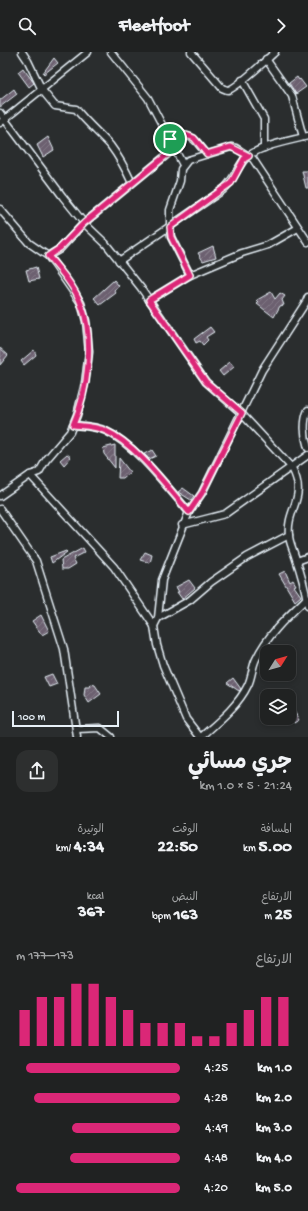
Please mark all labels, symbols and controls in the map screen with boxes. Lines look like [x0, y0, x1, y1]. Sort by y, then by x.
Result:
icon: search [16, 15, 38, 37]
icon: forward [270, 15, 292, 37]
text: Fleetfoot [119, 16, 189, 37]
pin [153, 122, 187, 156]
icon: arrive [159, 128, 181, 150]
north arrow [260, 645, 296, 681]
map controls [260, 645, 296, 725]
button: layers [260, 689, 296, 725]
scale bar [12, 709, 119, 728]
text: 100 m [18, 712, 45, 724]
button: share [16, 750, 58, 792]
text: جري مسائي [188, 751, 292, 777]
text: 21:24 · 5 × 1.0 km [199, 779, 292, 794]
text: الوتيرة [77, 824, 104, 836]
text: الوقت [172, 824, 198, 836]
text: المسافة [261, 824, 292, 836]
text: 4:34 [74, 838, 104, 858]
text: 22:50 [157, 838, 198, 858]
text: 5.00 [258, 838, 292, 858]
text: /km [56, 843, 74, 855]
text: km [243, 843, 258, 855]
text: kcal [87, 891, 104, 903]
text: النبض [172, 892, 198, 904]
text: الارتفاع [261, 892, 292, 904]
text: 367 [78, 903, 104, 923]
text: 163 [174, 906, 198, 926]
text: 25 [275, 906, 292, 926]
text: bpm [152, 911, 174, 923]
text: m [264, 911, 275, 923]
text: 173–177 m [16, 949, 74, 964]
text: الارتفاع [256, 953, 292, 968]
text: 4:25 [205, 1061, 228, 1076]
text: 1.0 km [257, 1061, 292, 1076]
text: 4:28 [204, 1091, 228, 1106]
text: 2.0 km [256, 1091, 292, 1106]
text: 4:49 [205, 1121, 228, 1136]
text: 3.0 km [256, 1121, 292, 1136]
text: 4:48 [204, 1151, 228, 1166]
text: 4.0 km [256, 1151, 292, 1166]
text: 4:20 [204, 1181, 228, 1196]
text: 5.0 km [256, 1181, 292, 1196]

